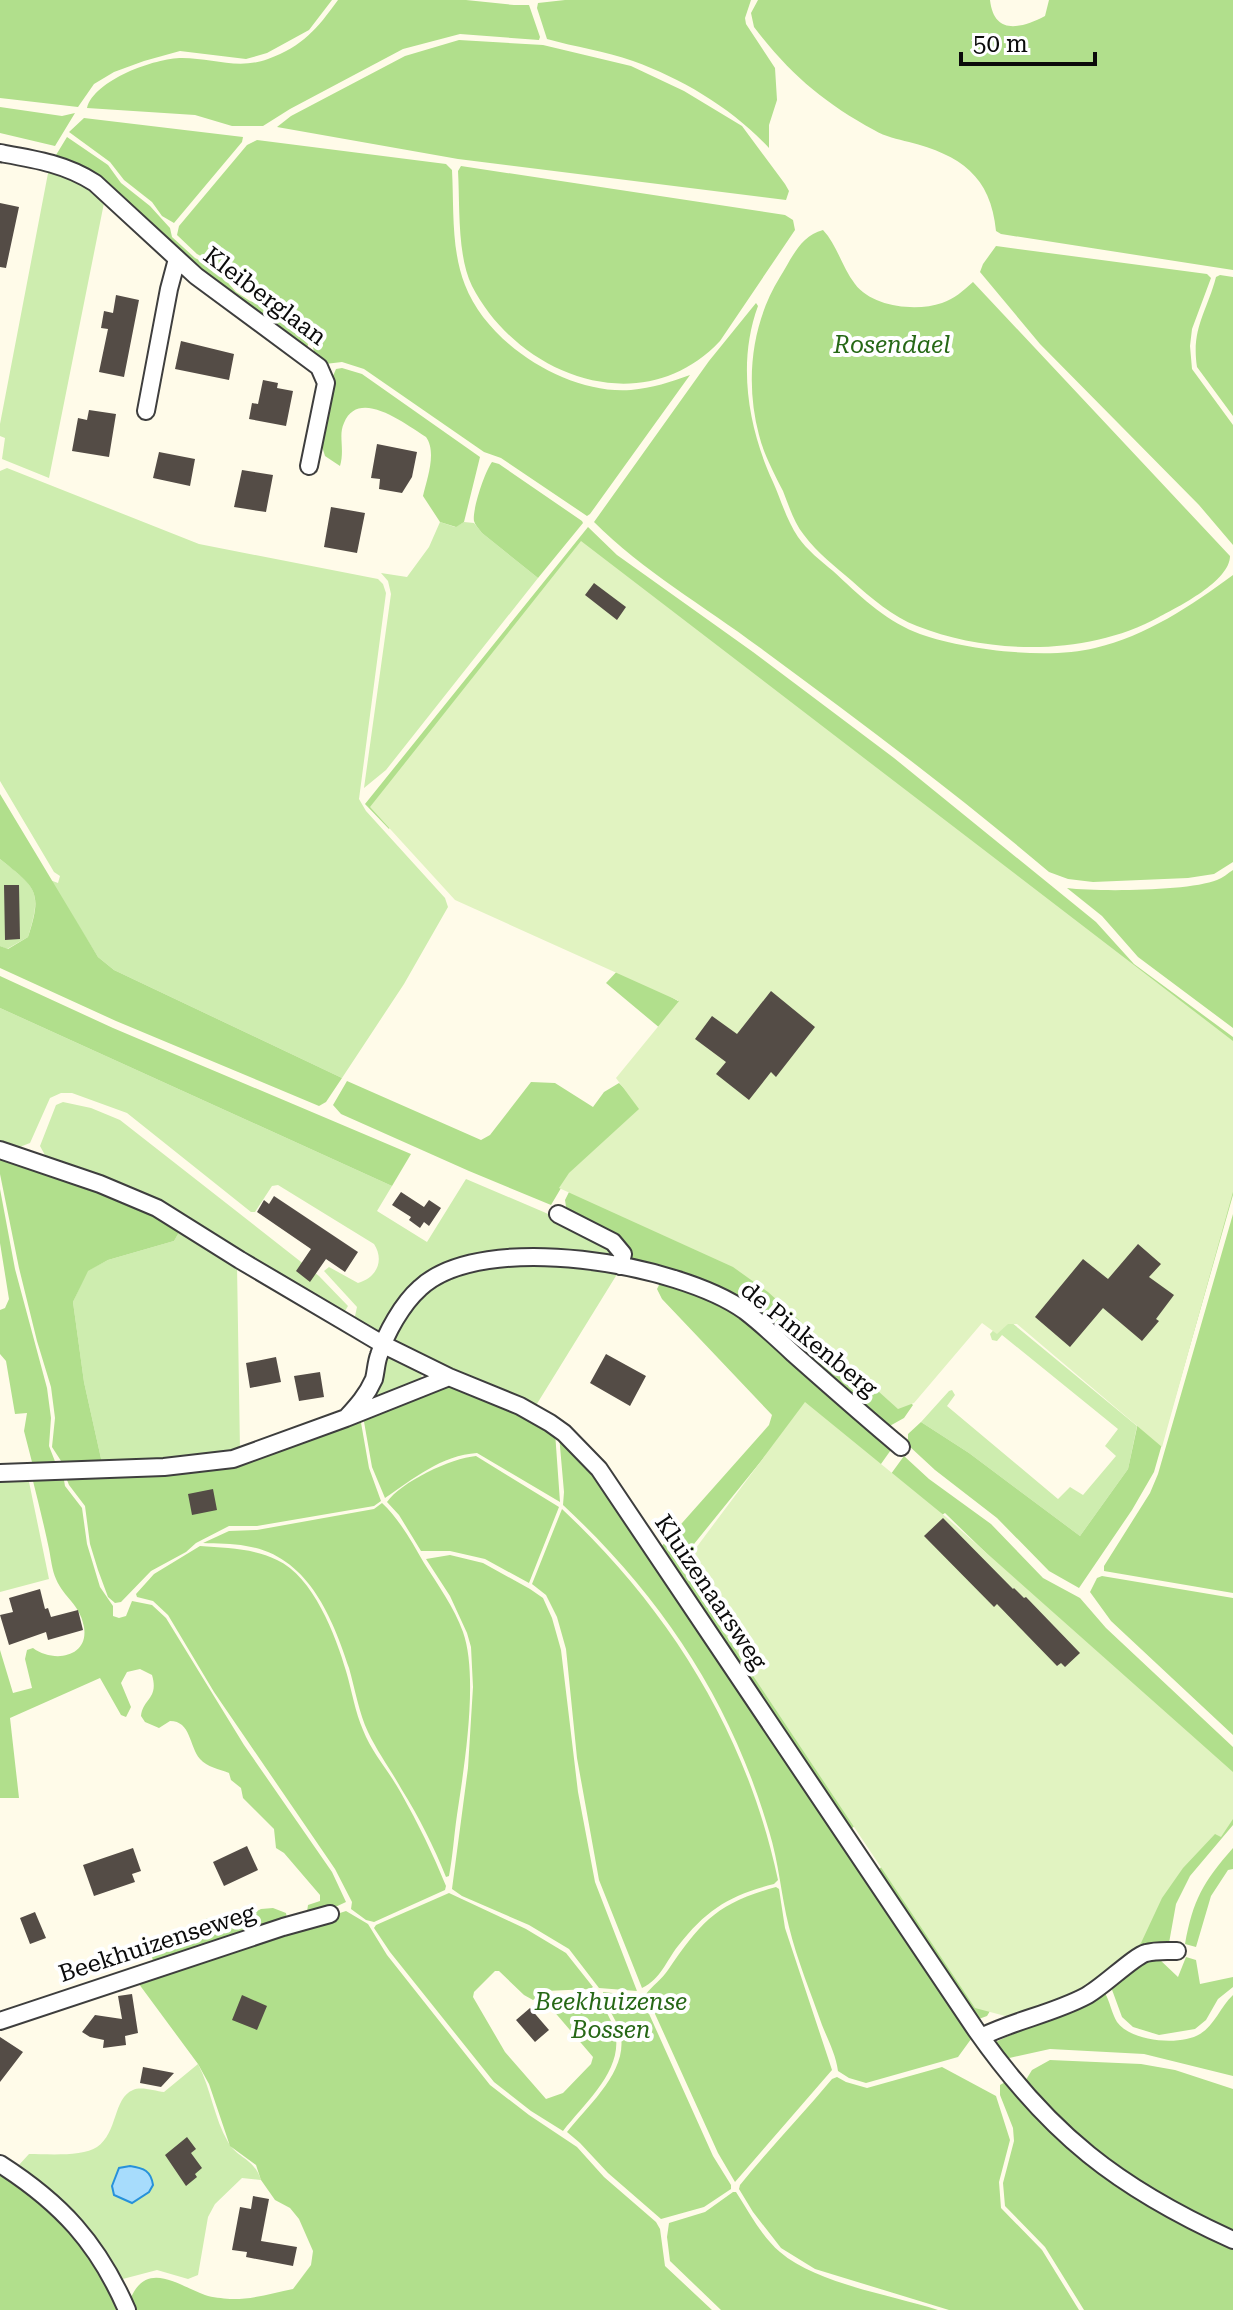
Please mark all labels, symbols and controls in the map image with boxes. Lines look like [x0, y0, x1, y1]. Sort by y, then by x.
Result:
scale bar [961, 16, 1095, 66]
text: 50 m [973, 30, 1028, 58]
street label: Kleiberglaan [198, 241, 332, 351]
park label: Rosendael [833, 331, 950, 359]
street label: de Pinkenberg [735, 1275, 883, 1403]
street label: Kluizenaarsweg [649, 1509, 773, 1675]
street label: Beekhuizenseweg [55, 1898, 259, 1988]
park label: Beekhuizense Bossen [534, 1988, 687, 2044]

